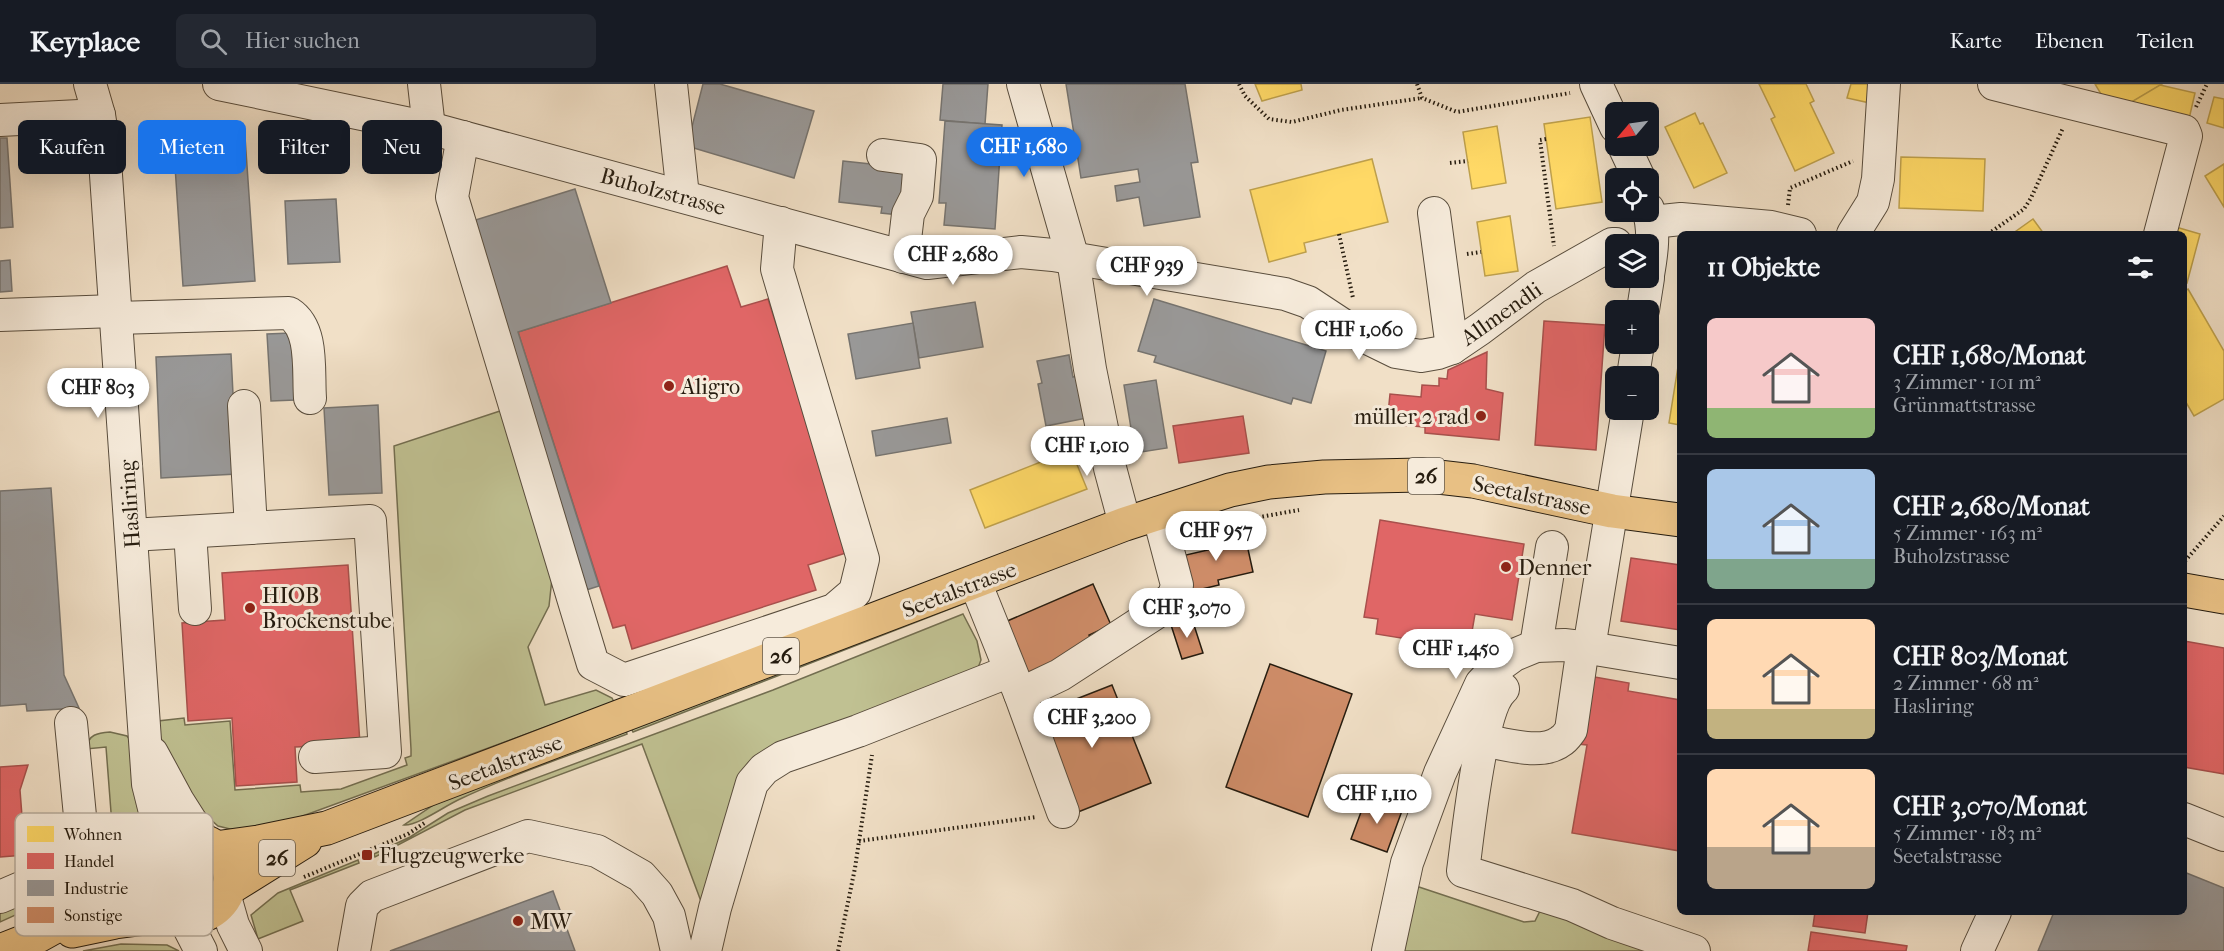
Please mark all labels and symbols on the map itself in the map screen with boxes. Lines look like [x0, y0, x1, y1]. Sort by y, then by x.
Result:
north arrow [1605, 102, 1659, 156]
pin: CHF 1,680 [955, 127, 1093, 178]
street label: Buholzstrasse [597, 163, 728, 221]
pin: CHF 2,680 [884, 235, 1022, 286]
pin: CHF 939 [1092, 246, 1202, 297]
street label: Allmendli [1455, 276, 1547, 352]
pin: CHF 1,060 [1290, 310, 1428, 361]
pin: CHF 803 [43, 368, 153, 419]
place label: Aligro [680, 374, 740, 400]
marker: Aligro [662, 379, 676, 393]
place label: müller 2 rad [1354, 404, 1470, 430]
marker: müller 2 rad [1474, 409, 1488, 423]
pin: CHF 1,010 [1018, 426, 1156, 477]
road number: 26 [1408, 458, 1444, 494]
street label: Hasliring [114, 459, 146, 549]
street label: Seetalstrasse [1470, 471, 1593, 521]
pin: CHF 957 [1161, 511, 1271, 562]
place label: Denner [1518, 555, 1592, 581]
street label: Seetalstrasse [899, 556, 1020, 624]
marker: Denner [1499, 560, 1513, 574]
place label: HIOB Brockenstube [262, 583, 392, 634]
pin: CHF 3,070 [1118, 588, 1256, 639]
marker: HIOB Brockenstube [243, 601, 257, 615]
pin: CHF 1,450 [1387, 629, 1525, 680]
road number: 26 [763, 638, 799, 674]
pin: CHF 3,200 [1023, 698, 1161, 749]
street label: Seetalstrasse [445, 729, 566, 797]
pin: CHF 1,110 [1308, 774, 1446, 825]
legend [15, 813, 213, 936]
text: Wohnen [63, 825, 123, 844]
road number: 26 [259, 840, 295, 876]
place label: Flugzeugwerke [379, 843, 525, 869]
marker: Flugzeugwerke [360, 848, 374, 862]
text: Handel [64, 852, 115, 871]
text: Industrie [64, 879, 128, 898]
text: Sonstige [64, 906, 122, 925]
place label: MW [530, 909, 573, 935]
marker: MW [511, 914, 525, 928]

